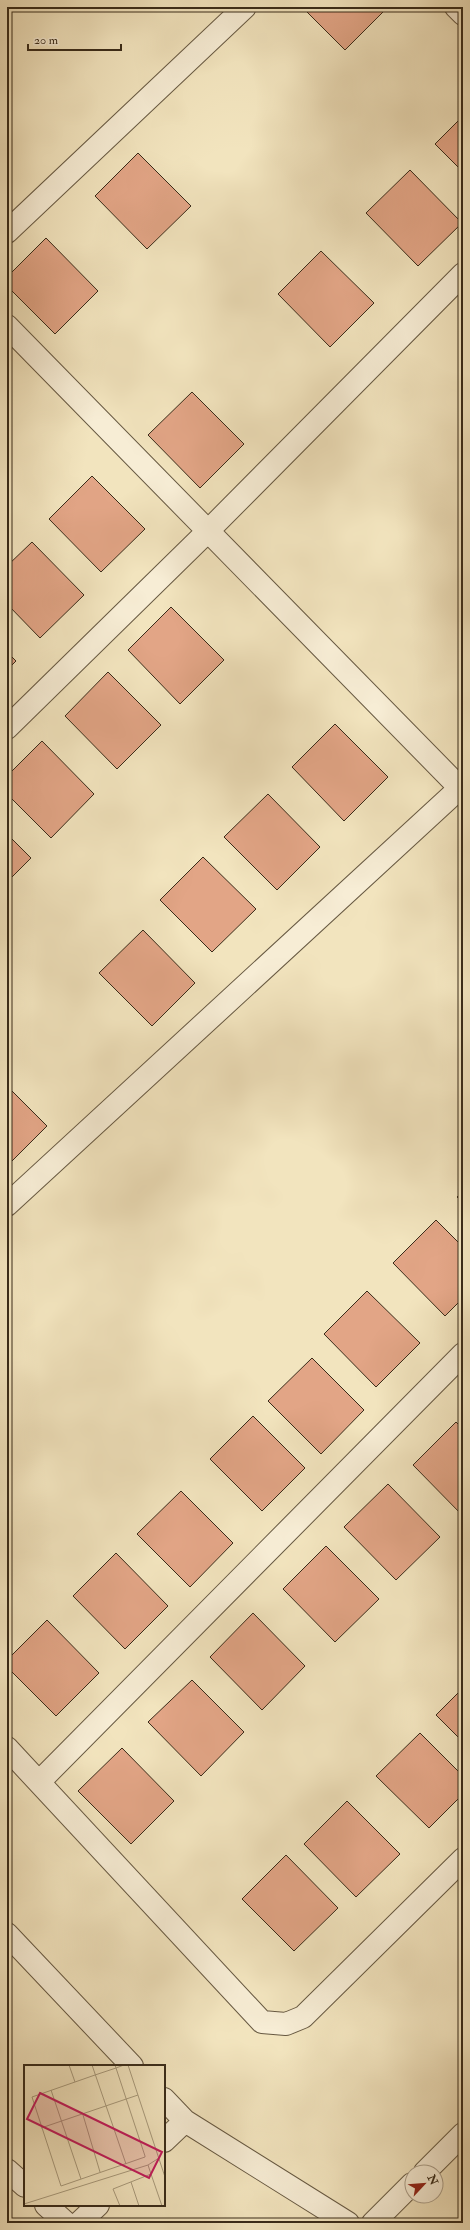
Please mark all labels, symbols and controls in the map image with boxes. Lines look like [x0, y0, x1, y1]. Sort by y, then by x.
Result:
scale bar [28, 26, 121, 52]
text: 20 m [34, 33, 59, 48]
inset map [24, 2065, 165, 2206]
north arrow [404, 2164, 444, 2204]
text: N [424, 2172, 441, 2188]

